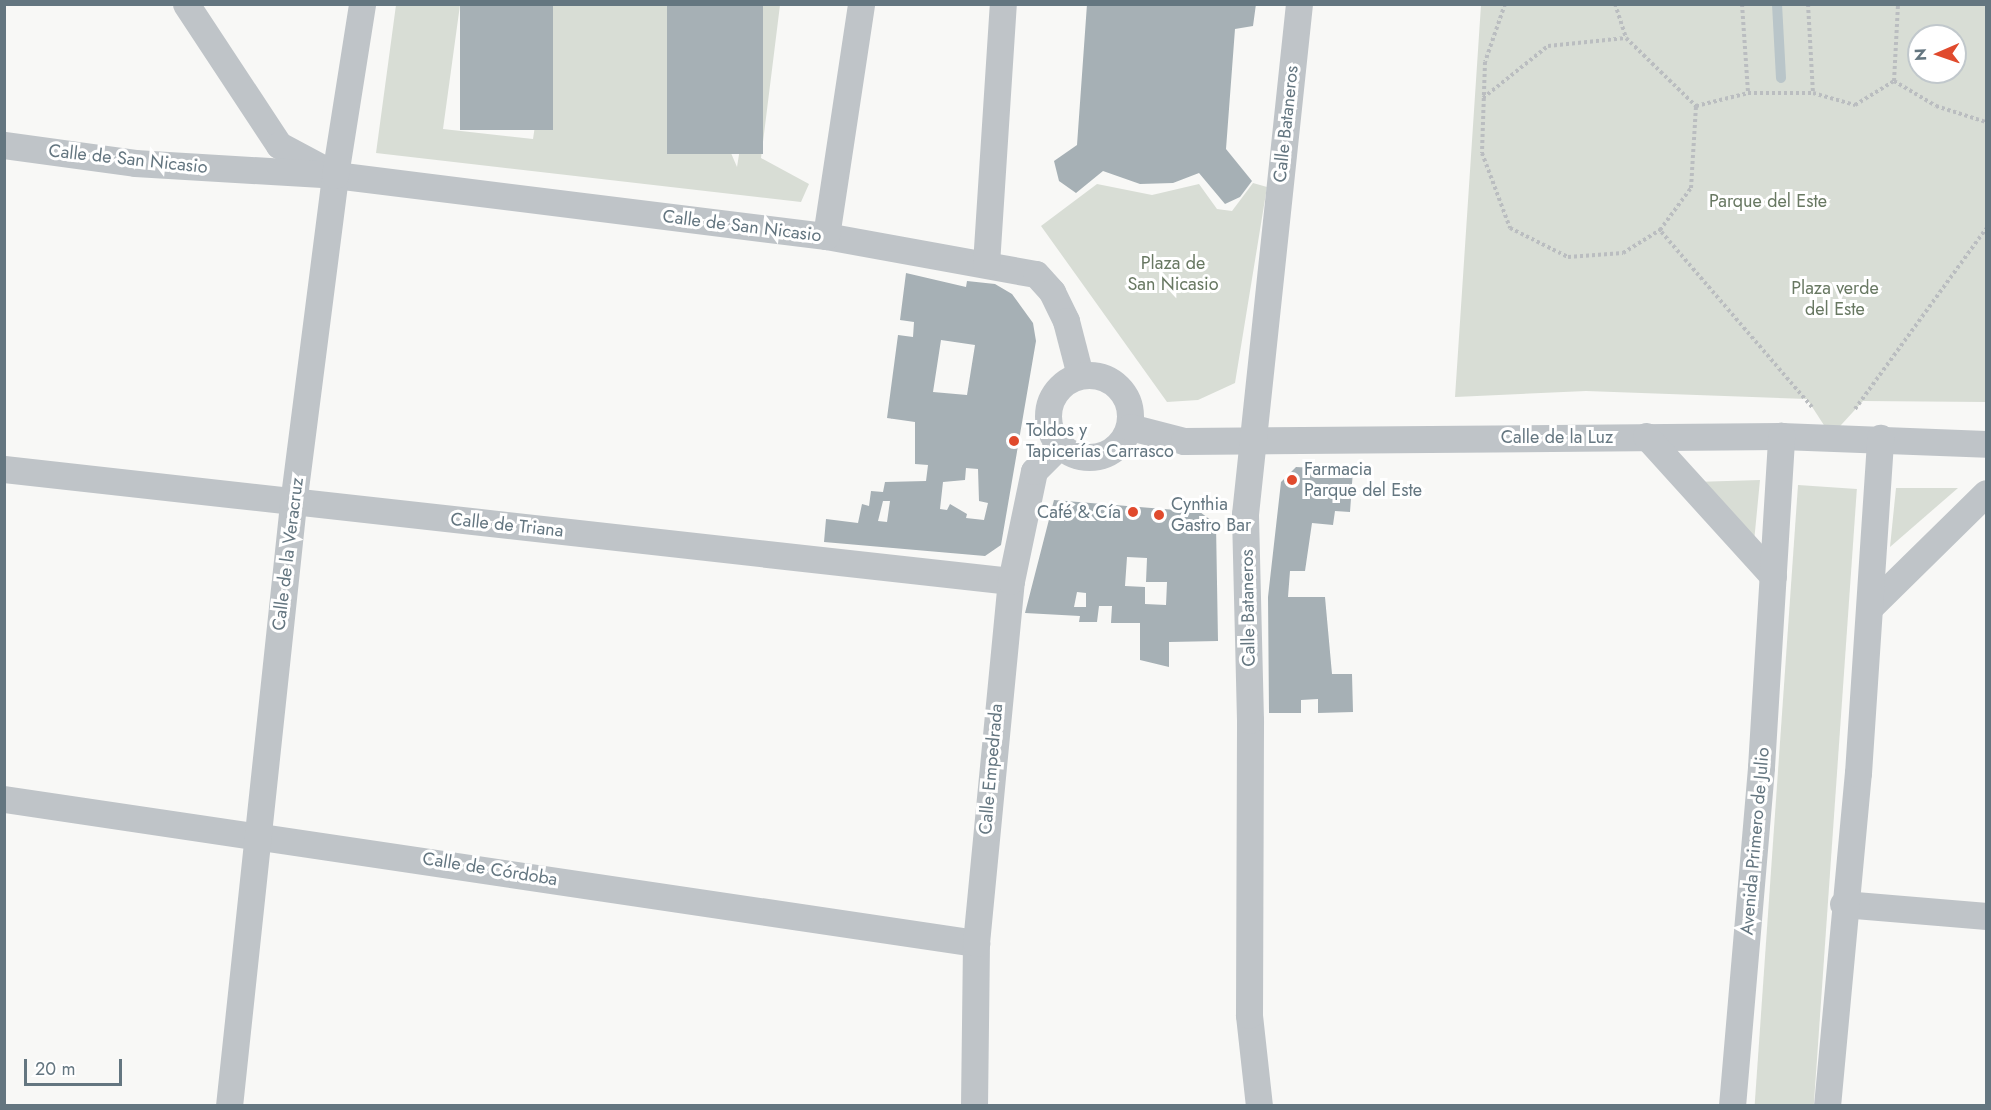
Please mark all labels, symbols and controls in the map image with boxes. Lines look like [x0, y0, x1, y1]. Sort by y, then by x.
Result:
north arrow [1907, 24, 1967, 84]
text: N [1909, 48, 1932, 61]
street label: Calle Bataneros [1269, 65, 1303, 183]
street label: Calle de San Nicasio [47, 140, 209, 178]
park label: Parque del Este [1709, 190, 1827, 212]
street label: Calle de San Nicasio [661, 206, 823, 246]
park label: Plaza de San Nicasio [1127, 253, 1219, 296]
park label: Plaza verde del Este [1791, 278, 1879, 320]
place label: Toldos y Tapicerías Carrasco [1026, 420, 1174, 462]
street label: Calle de la Luz [1501, 426, 1613, 448]
marker: Toldos y Tapicerías Carrasco [1007, 434, 1021, 448]
place label: Farmacia Parque del Este [1304, 459, 1422, 502]
marker: Farmacia Parque del Este [1285, 473, 1299, 487]
street label: Calle de la Veracruz [268, 476, 308, 632]
place label: Cynthia Gastro Bar [1171, 494, 1251, 536]
place label: Café & Cía [1037, 501, 1121, 523]
marker: Café & Cía [1126, 505, 1140, 519]
street label: Calle de Triana [449, 508, 565, 542]
marker: Cynthia Gastro Bar [1152, 508, 1166, 522]
street label: Calle Bataneros [1236, 549, 1260, 667]
street label: Calle Empedrada [975, 703, 1007, 835]
street label: Avenida Primero de Julio [1736, 746, 1774, 936]
street label: Calle de Córdoba [421, 848, 559, 890]
scale bar [27, 1047, 124, 1085]
text: 20 m [35, 1056, 75, 1082]

